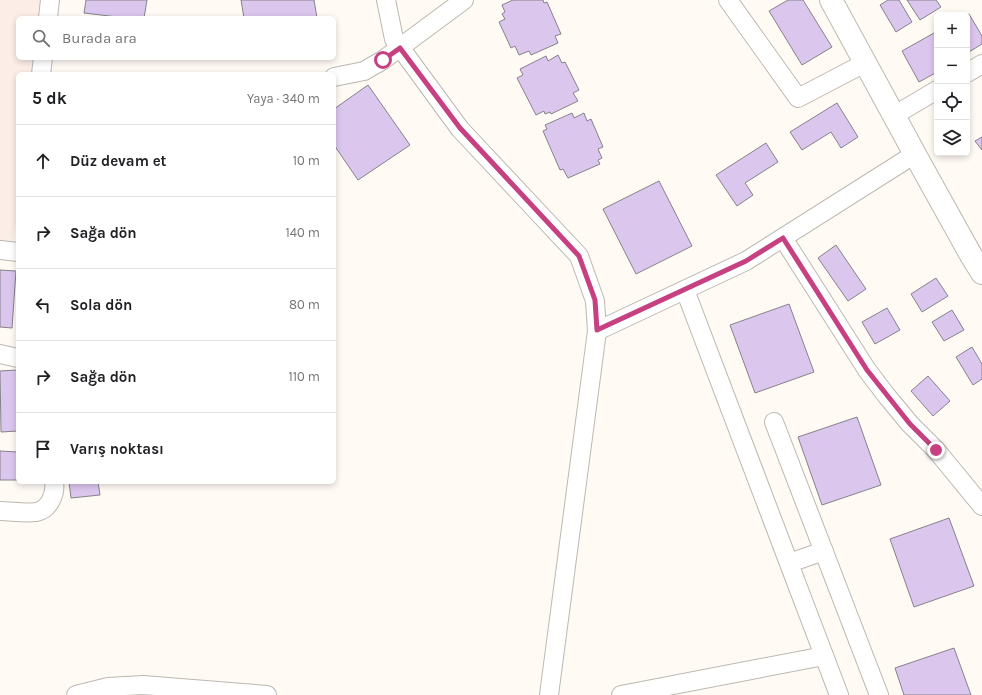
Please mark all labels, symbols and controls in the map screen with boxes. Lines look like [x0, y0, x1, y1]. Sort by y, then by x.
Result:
map controls [934, 12, 970, 156]
button: + [934, 12, 970, 48]
search box [16, 16, 336, 60]
icon: search [30, 27, 52, 49]
text: Burada ara [62, 29, 137, 47]
button: − [934, 48, 970, 84]
route start [374, 51, 392, 69]
button: locate [934, 84, 970, 120]
text: 5 dk [32, 88, 67, 108]
text: Yaya · 340 m [247, 91, 320, 106]
button: layers [934, 120, 970, 156]
icon: ahead [32, 150, 54, 172]
text: Düz devam et [70, 152, 167, 170]
text: 10 m [293, 153, 320, 168]
icon: right [32, 222, 54, 244]
text: Sağa dön [70, 224, 137, 242]
text: 140 m [285, 225, 320, 240]
icon: left [32, 294, 54, 316]
text: Sola dön [70, 296, 132, 314]
text: 80 m [289, 297, 320, 312]
icon: right [32, 366, 54, 388]
text: Sağa dön [70, 368, 137, 386]
text: 110 m [288, 369, 320, 384]
icon: arrive [32, 438, 54, 460]
text: Varış noktası [70, 440, 164, 458]
route end [927, 441, 945, 459]

